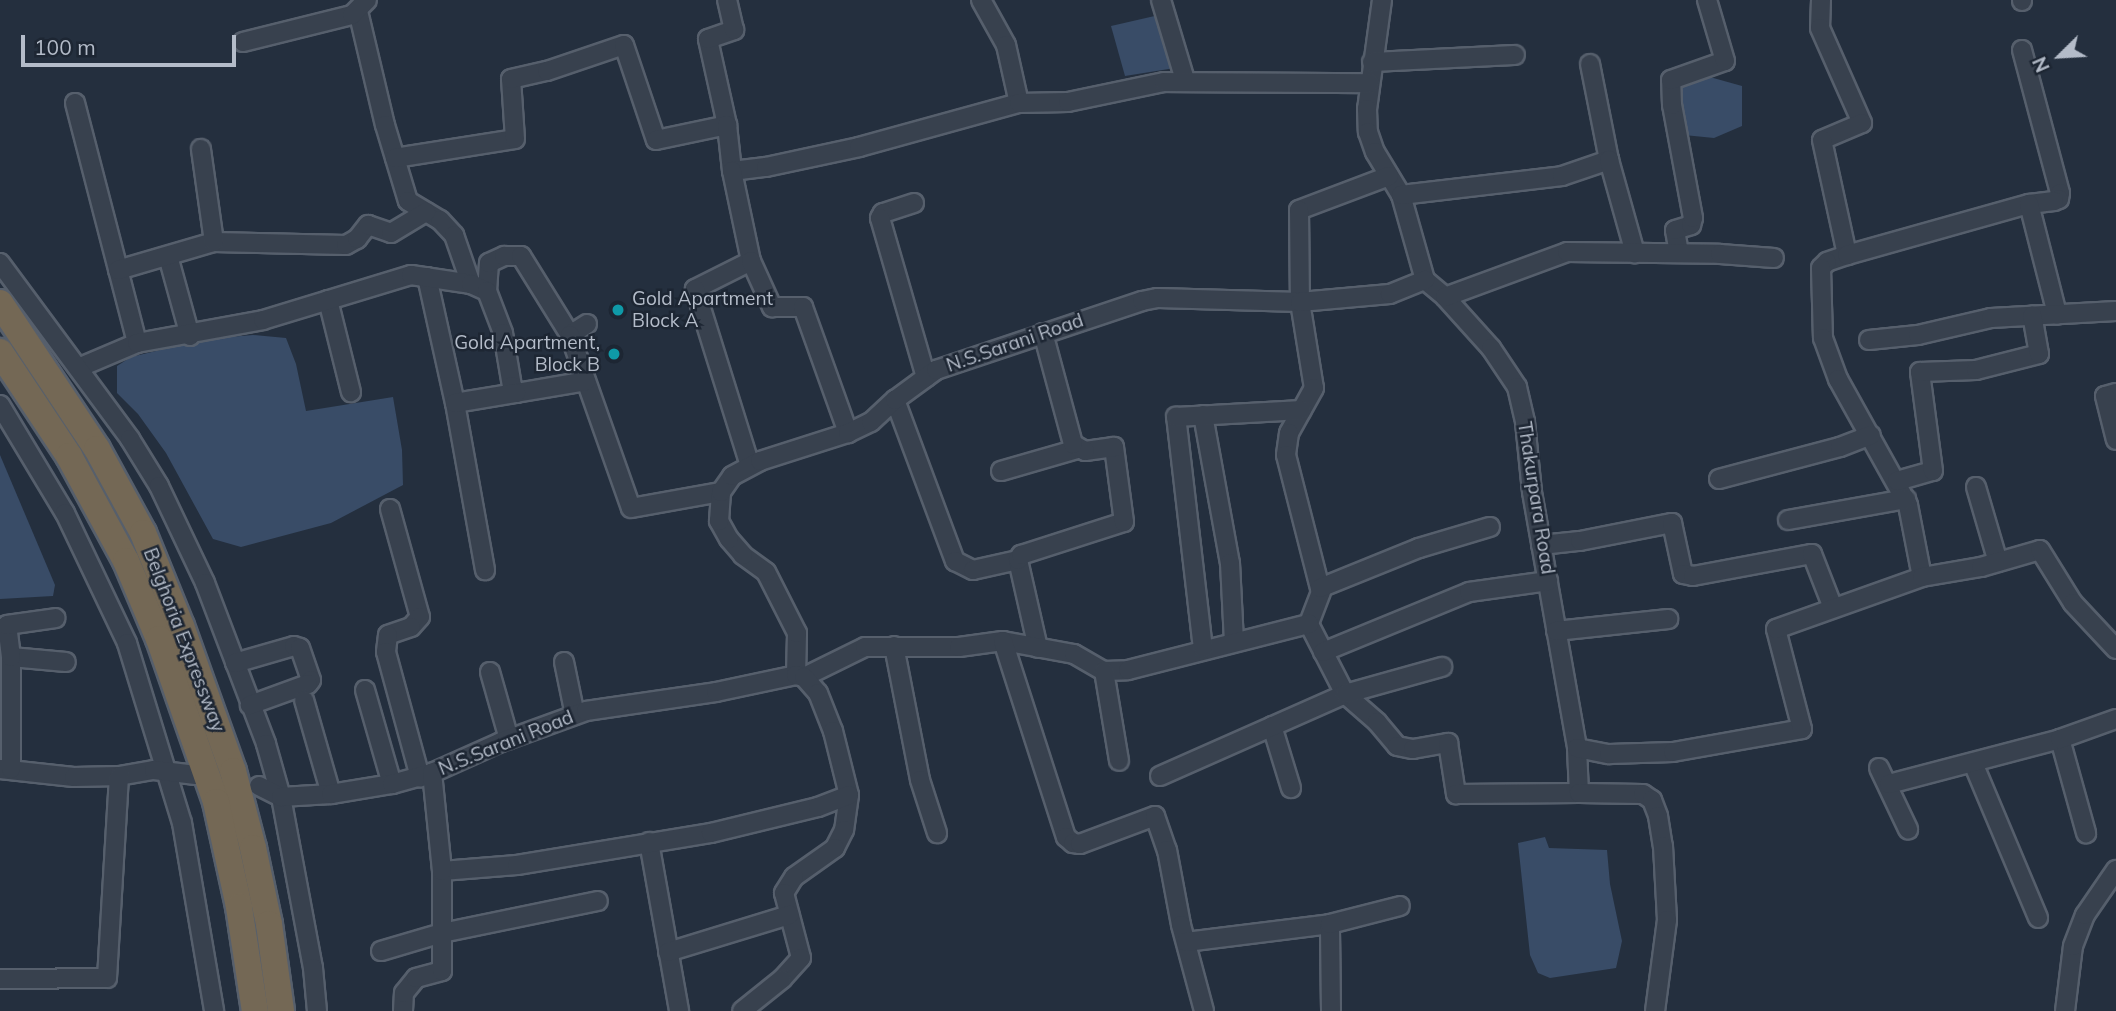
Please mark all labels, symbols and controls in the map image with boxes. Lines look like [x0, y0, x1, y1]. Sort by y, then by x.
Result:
scale bar [24, 21, 240, 65]
north arrow [2025, 21, 2095, 91]
text: 100 m [34, 34, 96, 60]
text: N [2027, 53, 2055, 76]
place label: Gold Apartment Block A [632, 288, 773, 332]
marker: Gold Apartment Block A [610, 302, 626, 318]
street label: N.S.Sarani Road [943, 309, 1087, 377]
place label: Gold Apartment, Block B [454, 332, 600, 376]
marker: Gold Apartment, Block B [606, 346, 622, 362]
street label: Thakurpara Road [1513, 420, 1559, 576]
street label: Belghoria Expressway [138, 545, 230, 735]
street label: N.S.Sarani Road [435, 706, 577, 780]

